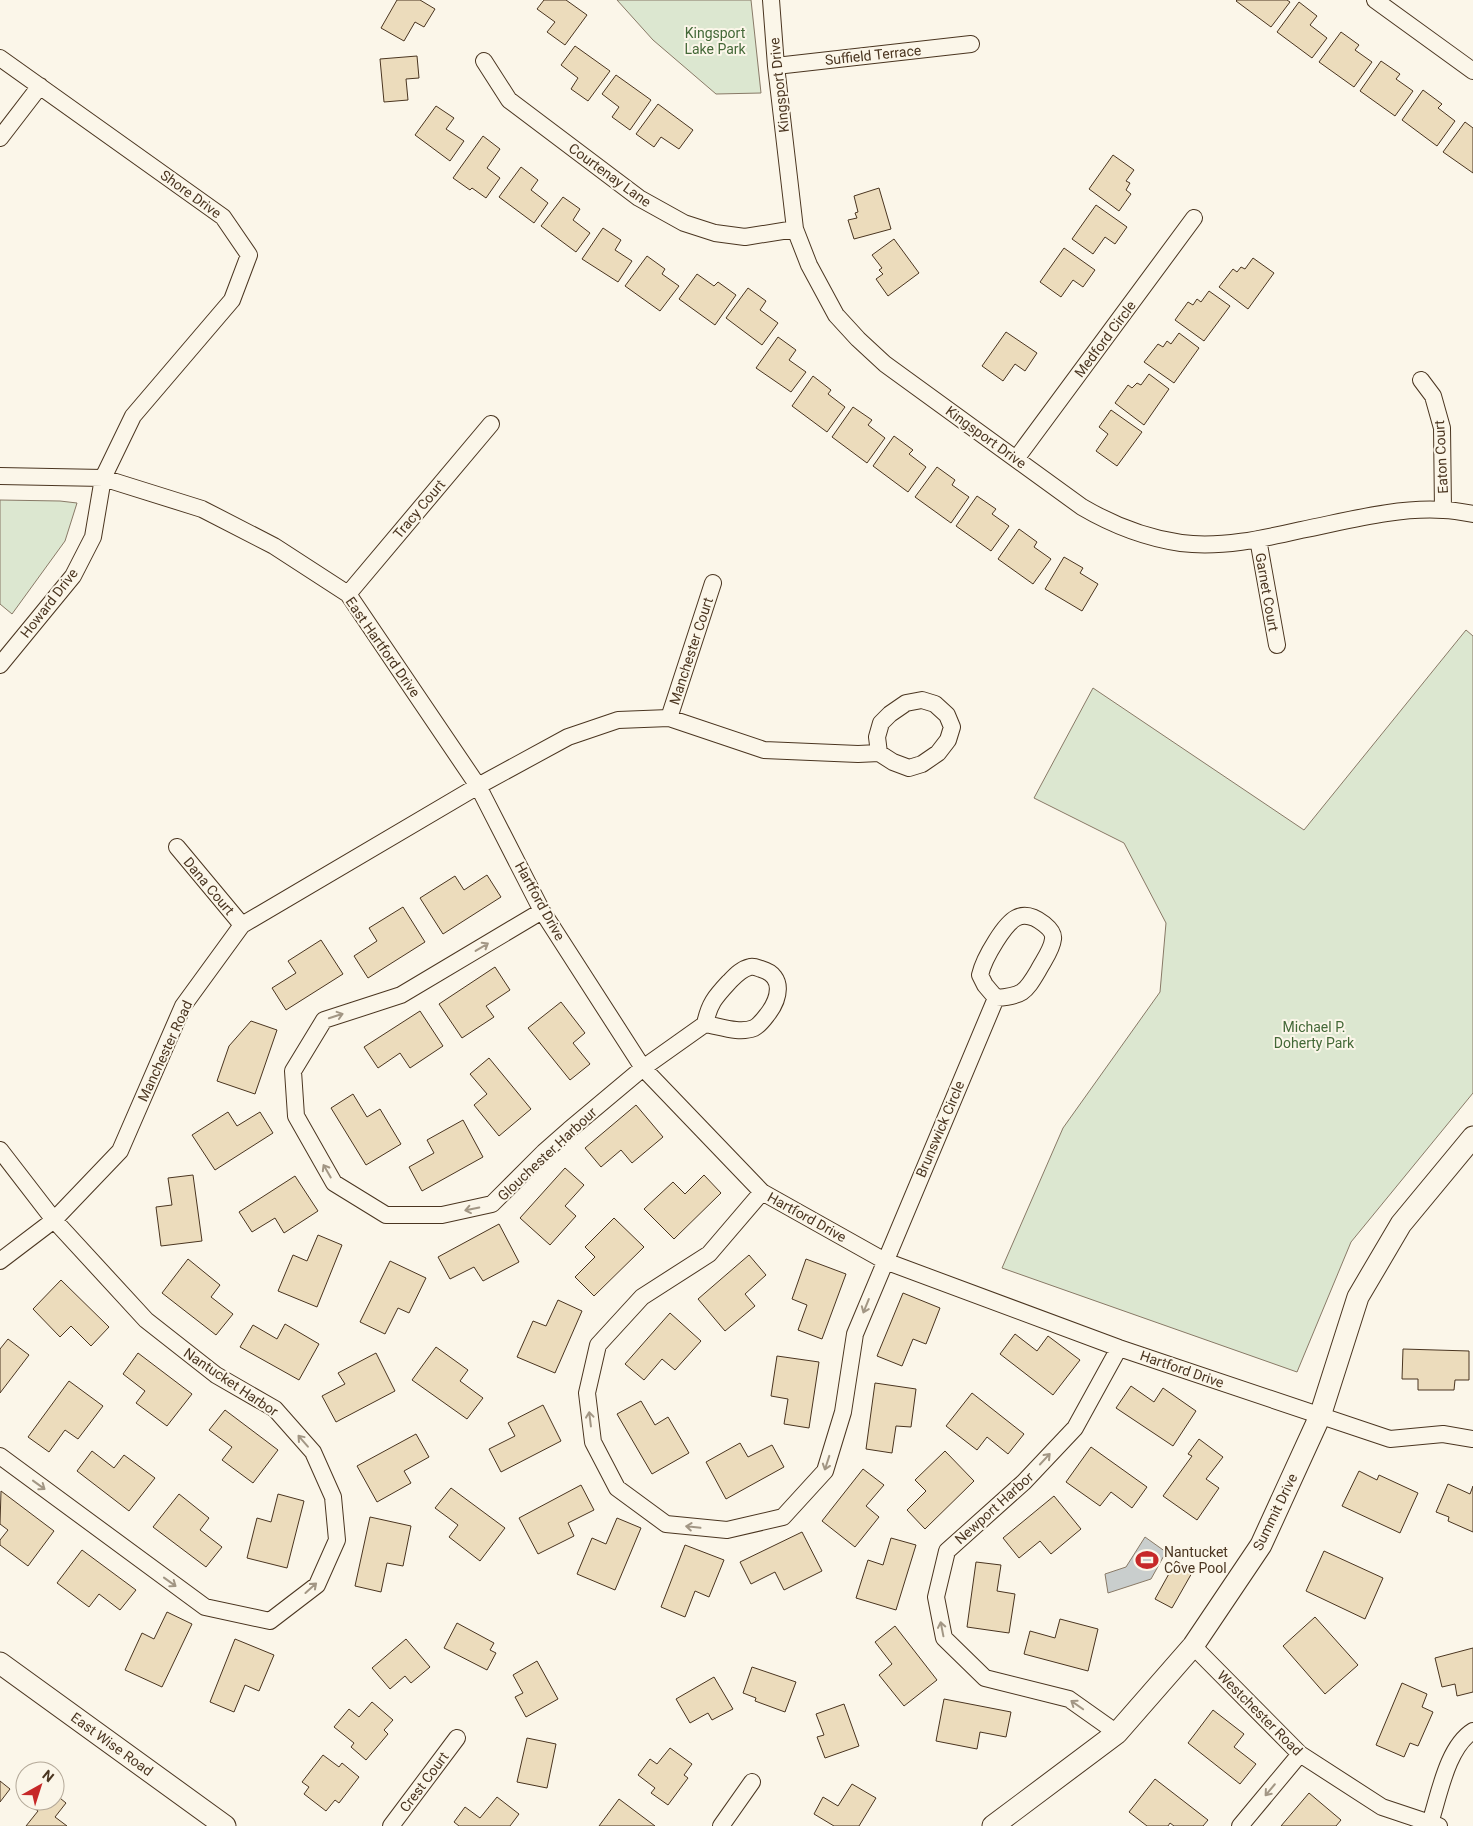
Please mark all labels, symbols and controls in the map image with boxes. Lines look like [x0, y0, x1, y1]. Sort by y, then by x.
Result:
park label: Kingsport Lake Park [684, 25, 747, 57]
street label: Kingsport Drive [766, 37, 792, 133]
street label: Suffield Terrace [824, 42, 922, 68]
street label: Courtenay Lane [566, 140, 654, 210]
street label: Shore Drive [158, 167, 224, 221]
street label: Medford Circle [1071, 298, 1139, 380]
street label: Kingsport Drive [943, 402, 1029, 472]
street label: Eaton Court [1431, 419, 1451, 494]
street label: Tracy Court [390, 476, 448, 542]
street label: Garnet Court [1252, 551, 1282, 633]
street label: Howard Drive [17, 565, 81, 641]
street label: East Hartford Drive [342, 594, 424, 700]
street label: Manchester Court [666, 595, 716, 707]
street label: Dana Court [180, 854, 238, 918]
street label: Hartford Drive [512, 859, 568, 943]
one-way arrow [475, 941, 489, 951]
street label: Manchester Road [135, 998, 195, 1104]
one-way arrow [328, 1011, 344, 1020]
park label: Michael P. Doherty Park [1274, 1019, 1355, 1051]
street label: Brunswick Circle [912, 1078, 968, 1180]
street label: Glouchester Harbour [494, 1104, 600, 1204]
one-way arrow [321, 1164, 331, 1178]
street label: Hartford Drive [765, 1189, 849, 1245]
one-way arrow [465, 1204, 481, 1214]
one-way arrow [861, 1298, 871, 1313]
street label: Nantucket Harbor [181, 1345, 281, 1420]
street label: Hartford Drive [1138, 1347, 1226, 1391]
one-way arrow [585, 1412, 595, 1428]
one-way arrow [298, 1435, 309, 1448]
one-way arrow [1039, 1453, 1051, 1466]
one-way arrow [822, 1455, 832, 1471]
street label: Newport Harbor [952, 1468, 1037, 1547]
street label: Summit Drive [1250, 1471, 1300, 1553]
one-way arrow [32, 1480, 45, 1491]
one-way arrow [685, 1522, 701, 1532]
place label: Nantucket Cove Pool [1164, 1544, 1228, 1576]
sports icon: Nantucket Cove Pool [1134, 1547, 1160, 1573]
one-way arrow [163, 1576, 176, 1587]
one-way arrow [305, 1583, 318, 1594]
one-way arrow [937, 1622, 947, 1638]
street label: Westchester Road [1214, 1667, 1306, 1759]
one-way arrow [1070, 1700, 1084, 1710]
street label: East Wise Road [68, 1709, 156, 1779]
street label: Crest Court [396, 1749, 452, 1815]
north arrow [15, 1761, 65, 1811]
text: N [39, 1767, 57, 1785]
one-way arrow [1265, 1783, 1276, 1796]

